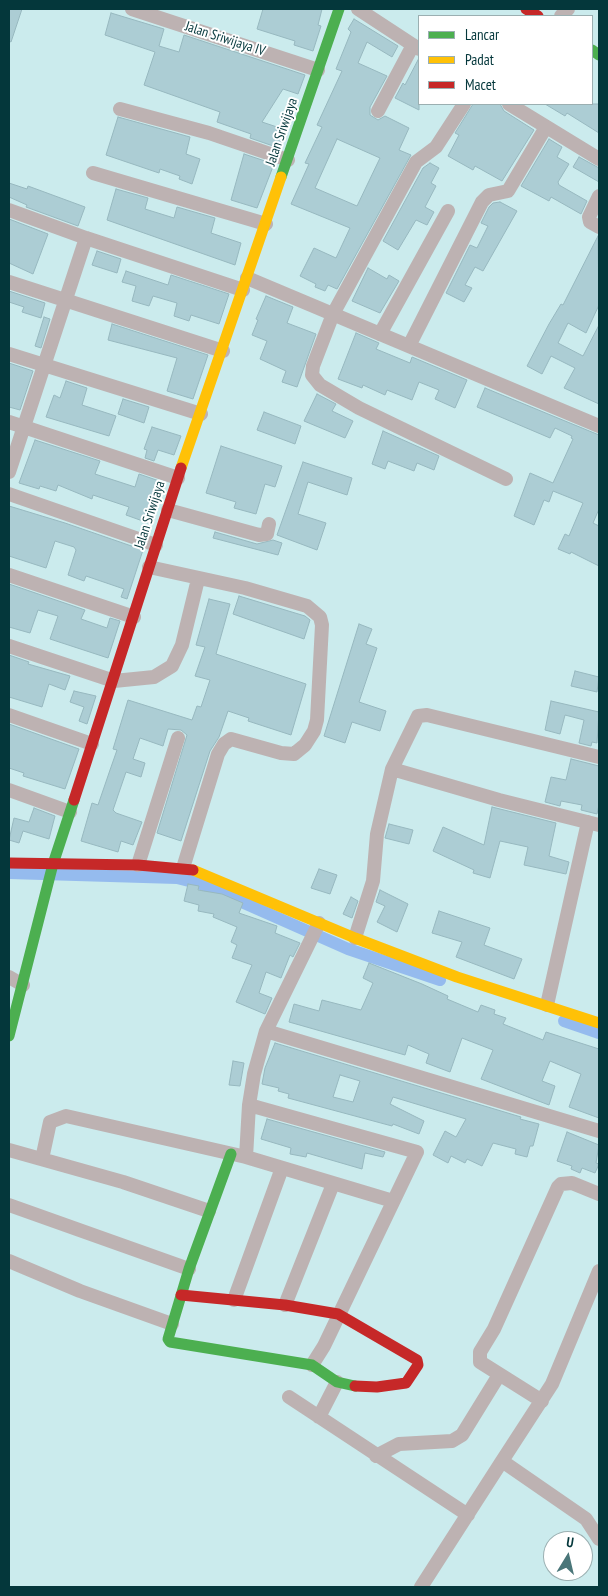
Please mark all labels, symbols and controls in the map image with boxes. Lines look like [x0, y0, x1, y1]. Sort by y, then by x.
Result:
legend [418, 15, 593, 105]
street label: Jalan Sriwijaya IV [183, 18, 267, 60]
text: Lancar [465, 25, 499, 44]
text: Padat [465, 50, 494, 69]
text: Macet [465, 75, 496, 94]
street label: Jalan Sriwijaya [263, 96, 301, 168]
street label: Jalan Sriwijaya [131, 479, 169, 551]
north arrow [543, 1531, 593, 1581]
text: U [565, 1533, 575, 1552]

